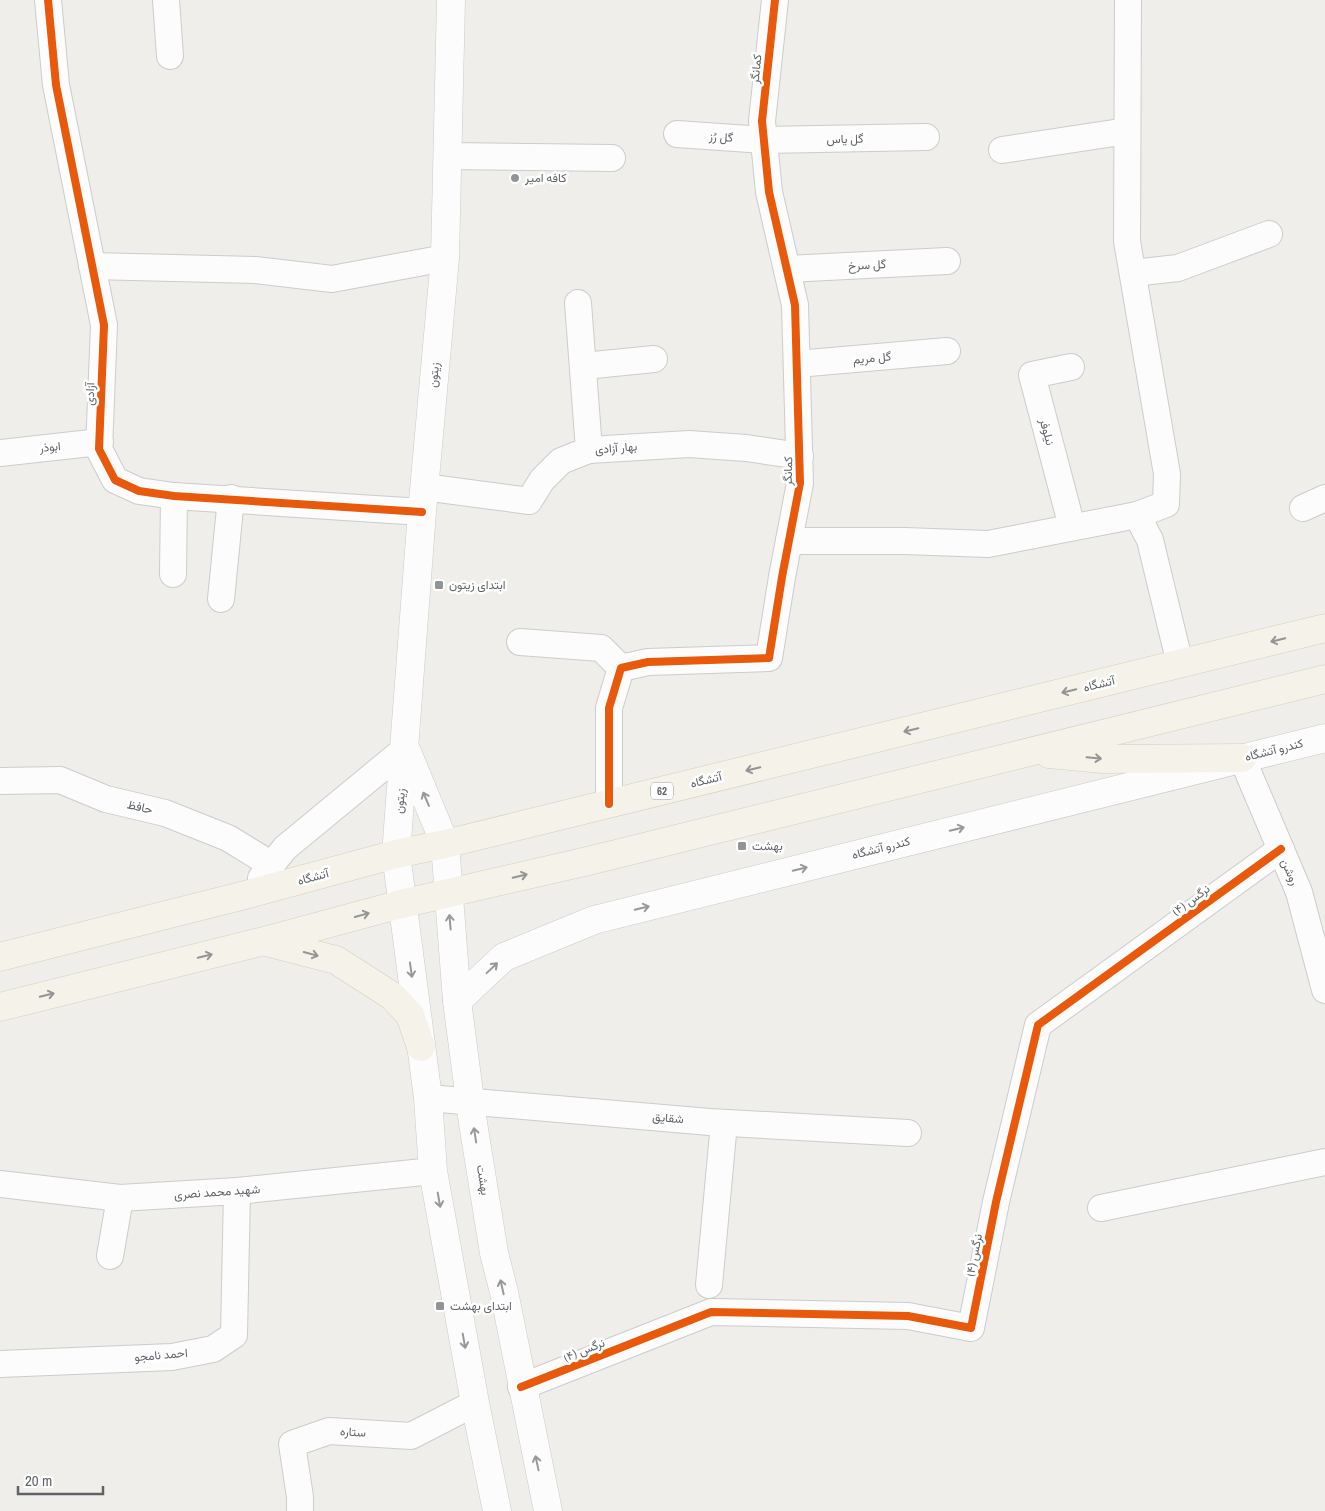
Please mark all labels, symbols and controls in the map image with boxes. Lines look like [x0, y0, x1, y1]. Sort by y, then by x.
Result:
street label: کمانگر [746, 53, 765, 86]
street label: گل رُز [707, 128, 734, 146]
street label: گل یاس [826, 131, 864, 147]
place label: کافه امیر [524, 170, 567, 186]
marker: کافه امیر [509, 172, 521, 184]
street label: گل سرخ [847, 256, 887, 275]
street label: گل مریم [852, 348, 892, 368]
street label: زیتون [425, 362, 443, 388]
street label: آزادی [82, 381, 98, 406]
street label: نیلوفر [1036, 416, 1058, 447]
street label: ابوذر [37, 438, 62, 456]
street label: بهار آزادی [594, 438, 638, 458]
street label: کمانگر [780, 456, 796, 487]
place label: ابتدای زیتون [449, 577, 506, 593]
marker: ابتدای زیتون [433, 579, 445, 591]
one-way arrow [1270, 635, 1286, 645]
street label: آتشگاه [1082, 672, 1118, 696]
one-way arrow [1061, 687, 1077, 696]
one-way arrow [904, 726, 920, 735]
street label: کندرو آتشگاه [1243, 735, 1305, 765]
one-way arrow [1085, 753, 1101, 763]
one-way arrow [746, 764, 762, 774]
street label: آتشگاه [689, 768, 725, 792]
road number: 62 [651, 782, 673, 799]
street label: زیتون [391, 788, 409, 814]
one-way arrow [421, 792, 431, 807]
street label: حافظ [126, 796, 154, 818]
one-way arrow [949, 824, 965, 833]
street label: کندرو آتشگاه [850, 833, 912, 863]
place label: بهشت [752, 838, 783, 854]
marker: بهشت [736, 840, 748, 852]
street label: روشن [1277, 856, 1303, 888]
one-way arrow [791, 863, 807, 873]
street label: آتشگاه [296, 865, 332, 889]
one-way arrow [512, 871, 528, 880]
street label: نرگس (۴) [1169, 881, 1213, 919]
one-way arrow [634, 903, 650, 913]
one-way arrow [354, 909, 370, 919]
one-way arrow [445, 914, 455, 930]
one-way arrow [303, 949, 319, 959]
one-way arrow [197, 951, 213, 960]
one-way arrow [406, 961, 416, 977]
one-way arrow [486, 962, 499, 974]
one-way arrow [39, 990, 55, 999]
street label: شقایق [652, 1109, 684, 1127]
one-way arrow [470, 1128, 480, 1144]
street label: بهشت [473, 1164, 493, 1196]
street label: شهید محمد نصری [173, 1181, 261, 1203]
one-way arrow [434, 1192, 444, 1208]
street label: نرگس (۴) [962, 1232, 986, 1278]
one-way arrow [497, 1279, 506, 1295]
place label: ابتدای بهشت [450, 1298, 512, 1314]
marker: ابتدای بهشت [434, 1300, 446, 1312]
one-way arrow [459, 1333, 469, 1349]
street label: نرگس (۴) [561, 1334, 607, 1366]
street label: احمد نامجو [134, 1345, 188, 1365]
street label: ستاره [340, 1423, 366, 1441]
one-way arrow [532, 1456, 542, 1472]
scale bar [18, 1464, 102, 1496]
text: 20 m [25, 1470, 52, 1491]

